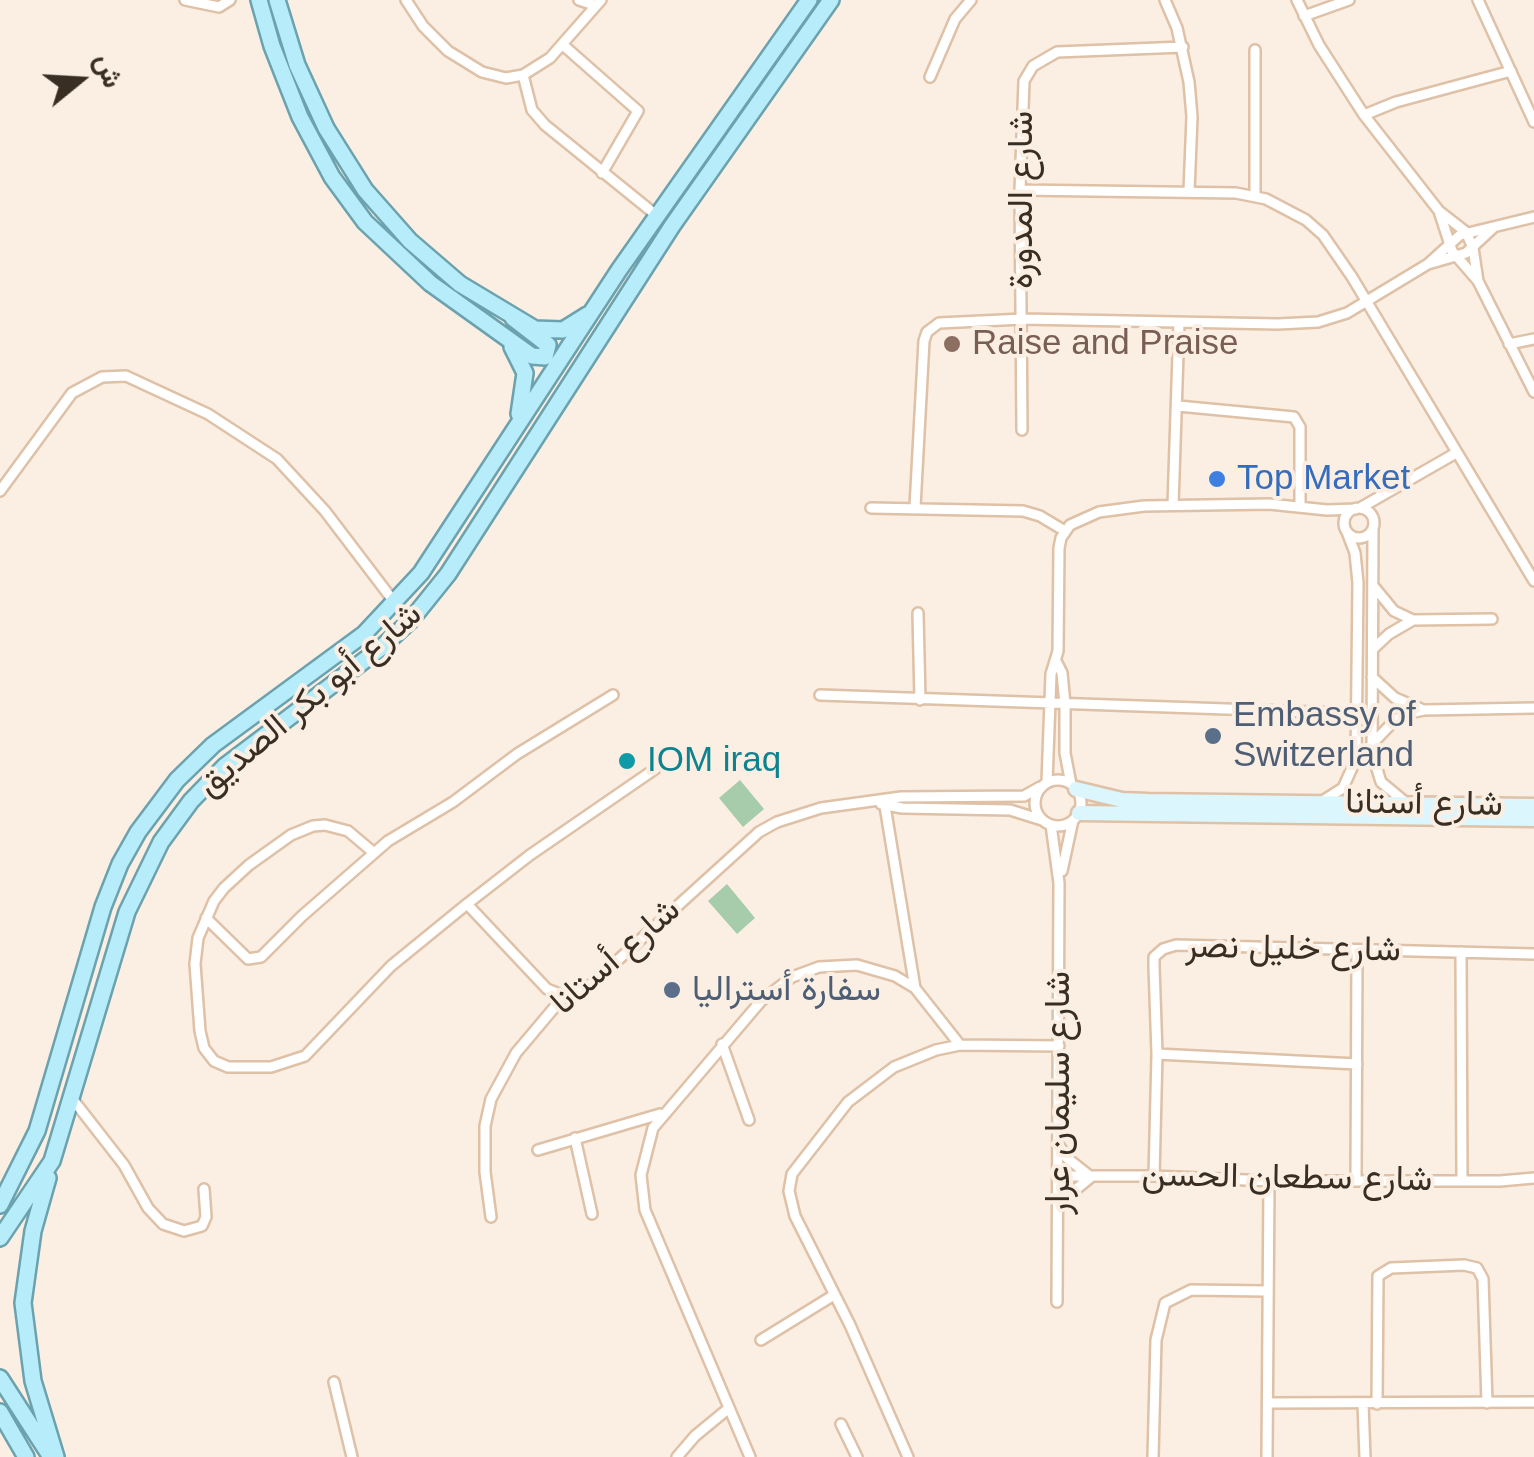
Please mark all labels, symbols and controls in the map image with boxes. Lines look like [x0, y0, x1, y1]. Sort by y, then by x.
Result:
north arrow [30, 30, 130, 130]
text: ش [89, 50, 129, 91]
street label: شارع المدورة [1001, 111, 1043, 289]
place label: Raise and Praise [972, 323, 1239, 365]
marker: Raise and Praise [941, 333, 963, 355]
place label: Top Market [1237, 458, 1410, 500]
marker: Top Market [1206, 468, 1228, 490]
street label: شارع أبو بكر الصديق [189, 594, 431, 806]
place label: Embassy of Switzerland [1233, 695, 1416, 777]
marker: Embassy of Switzerland [1202, 725, 1224, 747]
place label: IOM iraq [647, 740, 781, 782]
marker: IOM iraq [616, 750, 638, 772]
street label: شارع أستانا [1345, 782, 1503, 826]
street label: شارع أستانا [543, 889, 689, 1025]
street label: شارع خليل نصر [1185, 926, 1401, 972]
place label: سفارة أستراليا [692, 969, 881, 1011]
street label: شارع سليمان عرار [1038, 971, 1080, 1215]
marker: سفارة أستراليا [661, 979, 683, 1001]
street label: شارع سطعان الحسن [1141, 1154, 1433, 1202]

